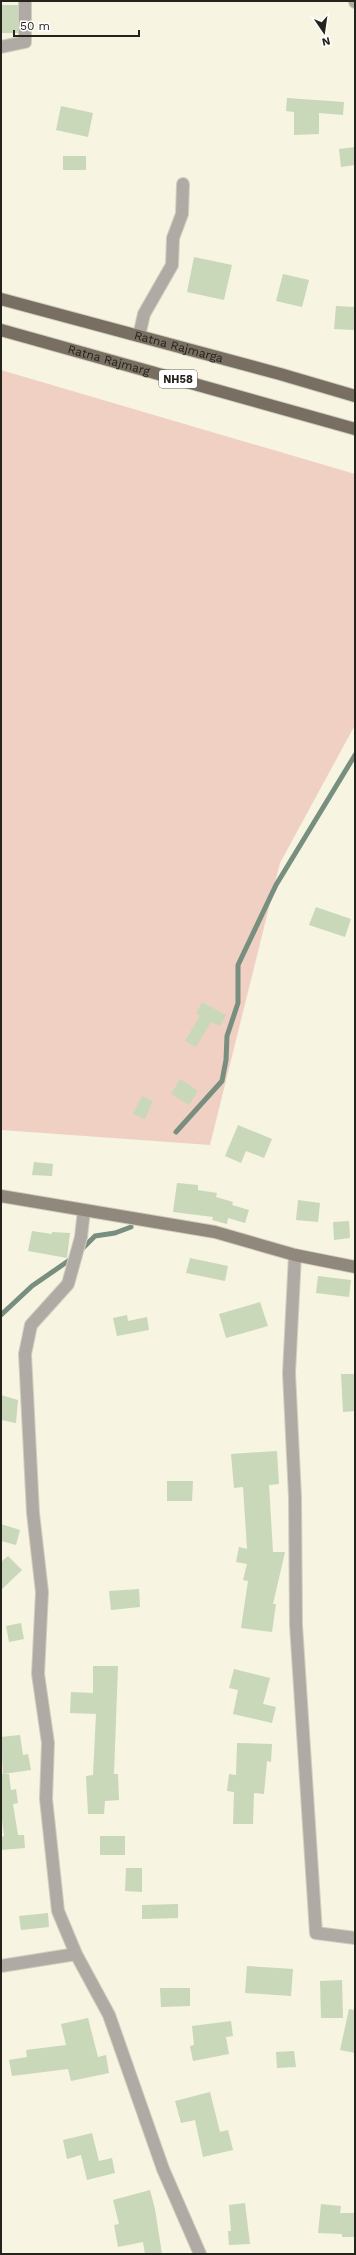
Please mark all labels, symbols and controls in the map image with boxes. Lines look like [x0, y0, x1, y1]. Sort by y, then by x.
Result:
scale bar [14, 12, 139, 38]
north arrow [304, 12, 344, 52]
text: 50 m [20, 19, 50, 33]
text: N [321, 34, 332, 49]
street label: Ratna Rajmarga [133, 328, 225, 365]
street label: Ratna Rajmarg [66, 342, 152, 378]
road number: NH58 [159, 370, 197, 388]

